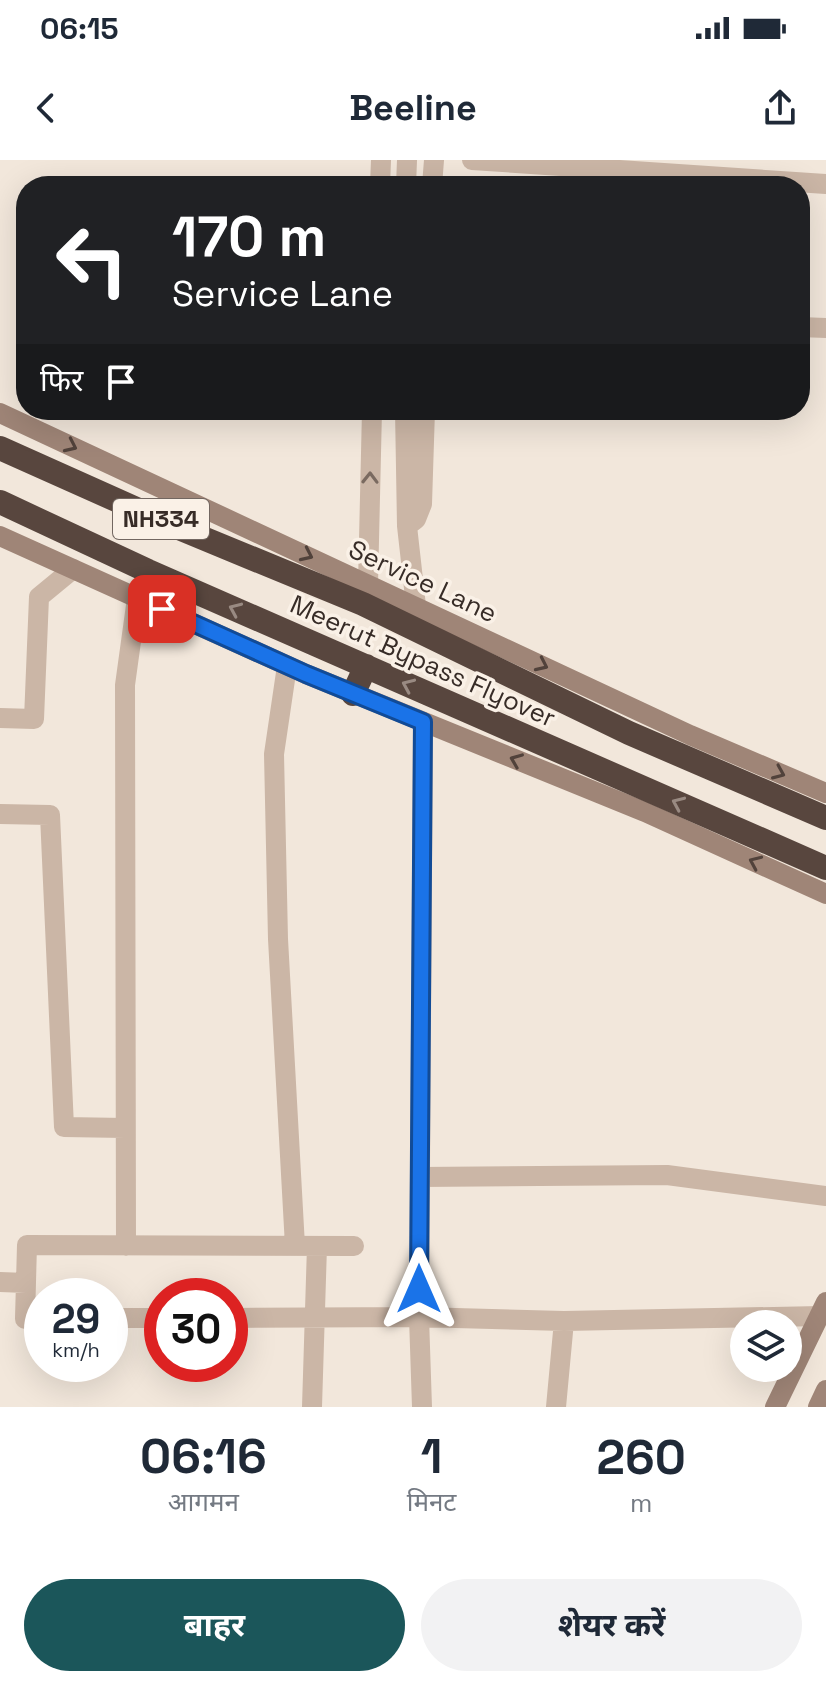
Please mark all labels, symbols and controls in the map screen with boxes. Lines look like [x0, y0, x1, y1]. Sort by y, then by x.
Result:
text: 06:15 [40, 9, 118, 48]
text: Beeline [349, 85, 477, 131]
icon: back [24, 86, 68, 130]
icon: share [758, 86, 802, 130]
text: 170 m [172, 201, 326, 272]
icon: left [40, 208, 144, 312]
text: Service Lane [172, 271, 393, 317]
icon: arrive [99, 360, 143, 404]
text: फिर [40, 361, 83, 400]
one-way arrow [63, 436, 77, 452]
one-way arrow [362, 471, 379, 484]
road number: NH334 [113, 499, 209, 539]
street label: Service Lane [343, 532, 503, 630]
one-way arrow [298, 545, 313, 561]
pin [128, 575, 196, 643]
icon: arrive [140, 587, 184, 631]
street label: Meerut Bypass Flyover [285, 587, 561, 735]
one-way arrow [228, 602, 243, 618]
one-way arrow [534, 656, 548, 672]
one-way arrow [401, 678, 416, 694]
one-way arrow [510, 753, 524, 770]
one-way arrow [771, 763, 785, 779]
one-way arrow [671, 796, 686, 812]
one-way arrow [748, 856, 763, 872]
position arrow [377, 1247, 461, 1331]
speed limit sign: 30 [144, 1278, 248, 1382]
text: 29 [52, 1294, 100, 1345]
map controls [730, 1310, 802, 1382]
button: layers [730, 1310, 802, 1382]
text: km/h [52, 1337, 100, 1363]
text: 06:16 [140, 1426, 267, 1487]
text: 1 [421, 1426, 442, 1487]
text: 260 [597, 1427, 686, 1488]
text: आगमन [168, 1485, 239, 1519]
text: मिनट [407, 1485, 456, 1519]
text: m [630, 1486, 652, 1520]
button: बाहर [24, 1579, 405, 1671]
button: शेयर करें [421, 1579, 802, 1671]

